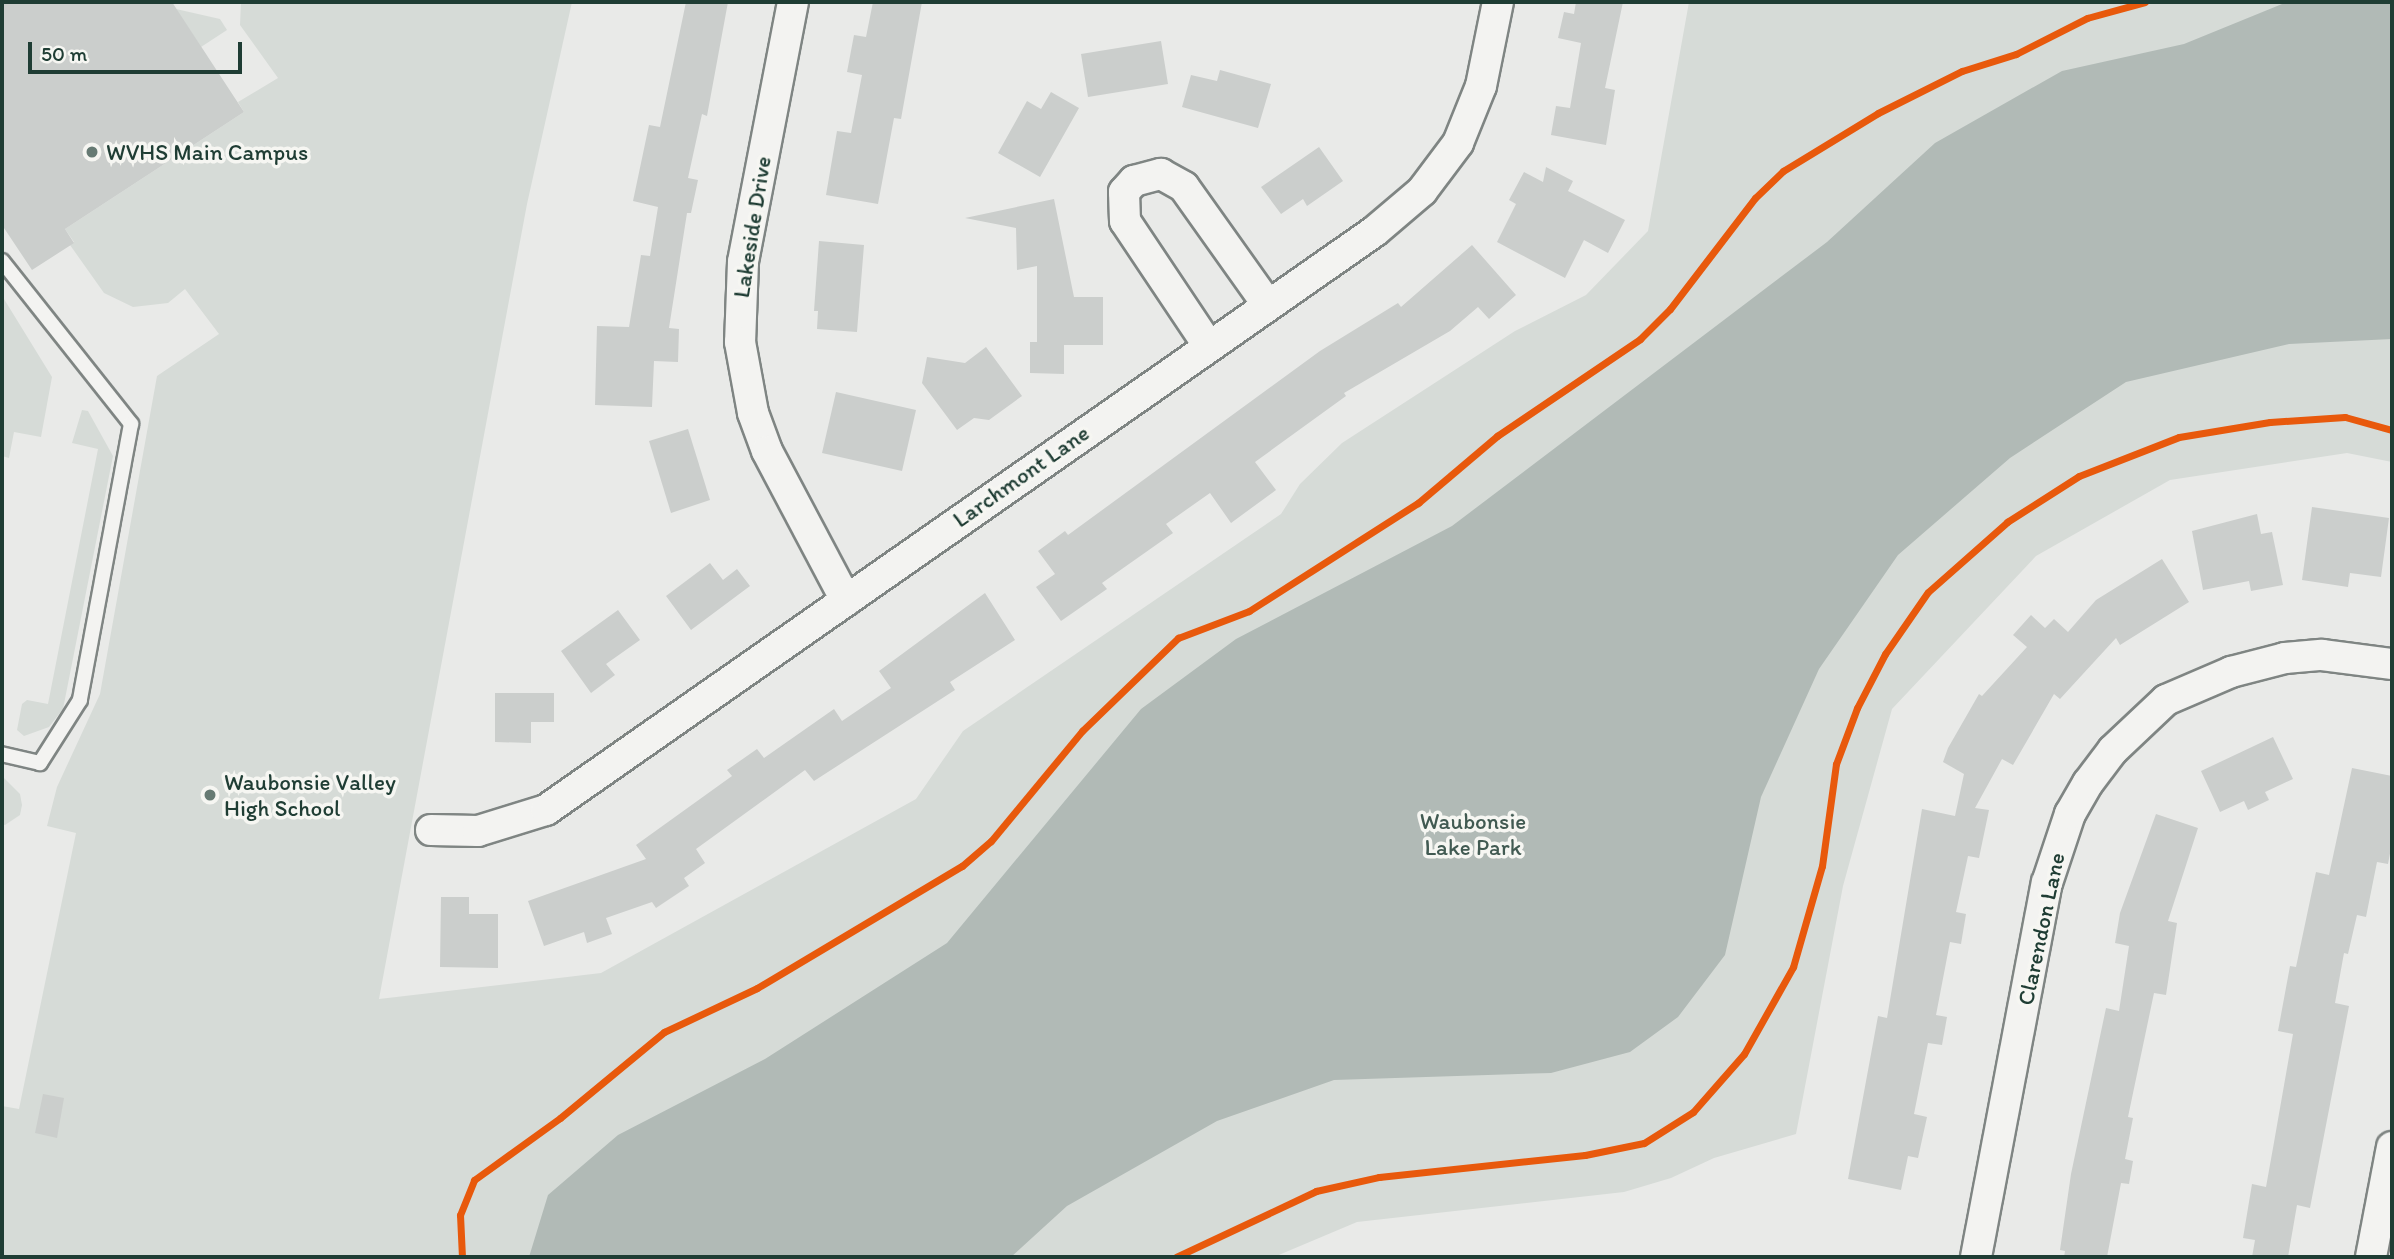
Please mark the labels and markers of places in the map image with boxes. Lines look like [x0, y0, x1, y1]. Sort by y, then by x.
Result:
place label: WVHS Main Campus [106, 138, 308, 166]
marker: WVHS Main Campus [84, 144, 100, 160]
place label: Waubonsie Valley High School [224, 768, 395, 822]
marker: Waubonsie Valley High School [202, 787, 218, 803]

